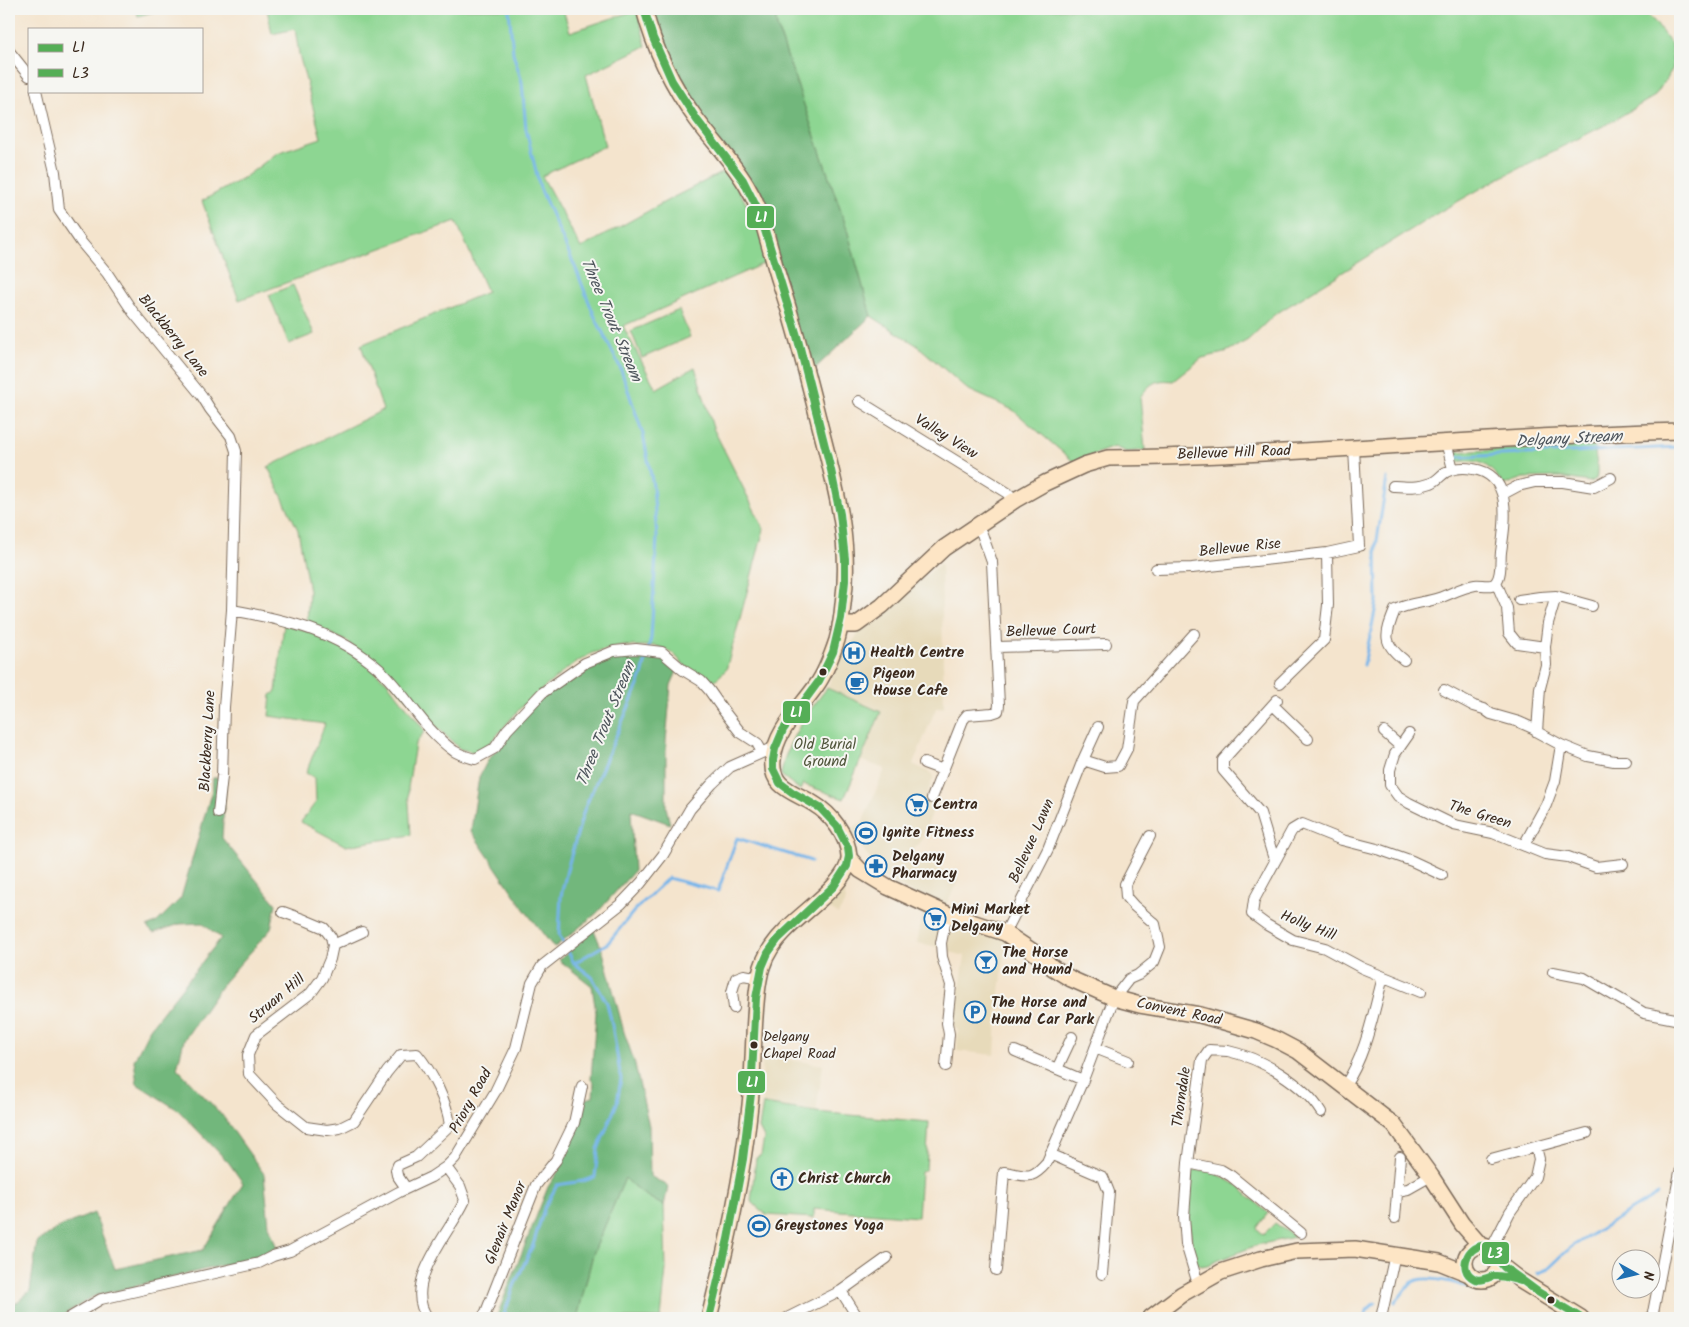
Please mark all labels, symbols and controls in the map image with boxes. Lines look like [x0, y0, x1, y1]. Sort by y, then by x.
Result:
legend [28, 28, 202, 92]
text: L1 [72, 36, 85, 60]
text: L3 [72, 62, 89, 86]
line badge: L1 [746, 205, 775, 229]
text: L1 [755, 207, 768, 229]
water label: Three Trout Stream [574, 254, 649, 387]
street label: Blackberry Lane [132, 289, 214, 383]
street label: Valley View [910, 408, 983, 466]
water label: Delgany Stream [1515, 424, 1624, 454]
street label: Bellevue Hill Road [1177, 439, 1292, 467]
street label: Bellevue Rise [1198, 532, 1282, 564]
street label: Bellevue Court [1005, 617, 1097, 645]
hospital icon: Health Centre [842, 641, 866, 665]
place label: Health Centre [870, 641, 965, 665]
water label: Three Trout Stream [570, 657, 643, 790]
place label: Pigeon House Cafe [873, 662, 948, 703]
unlabelled marker [818, 667, 828, 677]
cafe icon: Pigeon House Cafe [845, 671, 869, 695]
street label: Blackberry Lane [193, 689, 223, 792]
line badge: L1 [782, 700, 811, 724]
text: L1 [790, 702, 803, 724]
park label: Old Burial Ground [794, 733, 857, 774]
supermarket icon: Centra [905, 793, 929, 817]
place label: Centra [933, 793, 978, 817]
street label: The Green [1446, 794, 1514, 836]
street label: Bellevue Lawn [1003, 795, 1061, 887]
sports icon: Ignite Fitness [854, 821, 878, 845]
place label: Ignite Fitness [882, 821, 974, 845]
place label: Delgany Pharmacy [892, 845, 957, 886]
pharmacy icon: Delgany Pharmacy [864, 854, 888, 878]
place label: Mini Market Delgany [951, 898, 1030, 939]
street label: Holly Hill [1277, 904, 1340, 948]
supermarket icon: Mini Market Delgany [923, 907, 947, 931]
place label: The Horse and Hound [1002, 941, 1073, 982]
bar icon: The Horse and Hound [974, 950, 998, 974]
street label: Struan Hill [243, 968, 311, 1030]
place label: The Horse and Hound Car Park [991, 991, 1094, 1032]
street label: Convent Road [1134, 991, 1224, 1033]
parking icon: The Horse and Hound Car Park [963, 1000, 987, 1024]
place label: Delgany Chapel Road [763, 1026, 837, 1065]
marker: Delgany Chapel Road [749, 1040, 759, 1050]
street label: Priory Road [443, 1063, 499, 1138]
street label: Thorndale [1166, 1065, 1198, 1129]
line badge: L1 [737, 1070, 766, 1094]
text: L1 [746, 1072, 759, 1094]
church icon: Christ Church [770, 1167, 794, 1191]
place label: Christ Church [798, 1167, 891, 1191]
street label: Glenair Manor [478, 1177, 534, 1268]
sports icon: Greystones Yoga [747, 1214, 771, 1238]
place label: Greystones Yoga [775, 1214, 884, 1238]
line badge: L3 [1481, 1241, 1510, 1265]
text: L3 [1487, 1243, 1503, 1265]
north arrow [1612, 1250, 1662, 1300]
text: N [1636, 1270, 1659, 1282]
unlabelled marker [1546, 1295, 1556, 1305]

